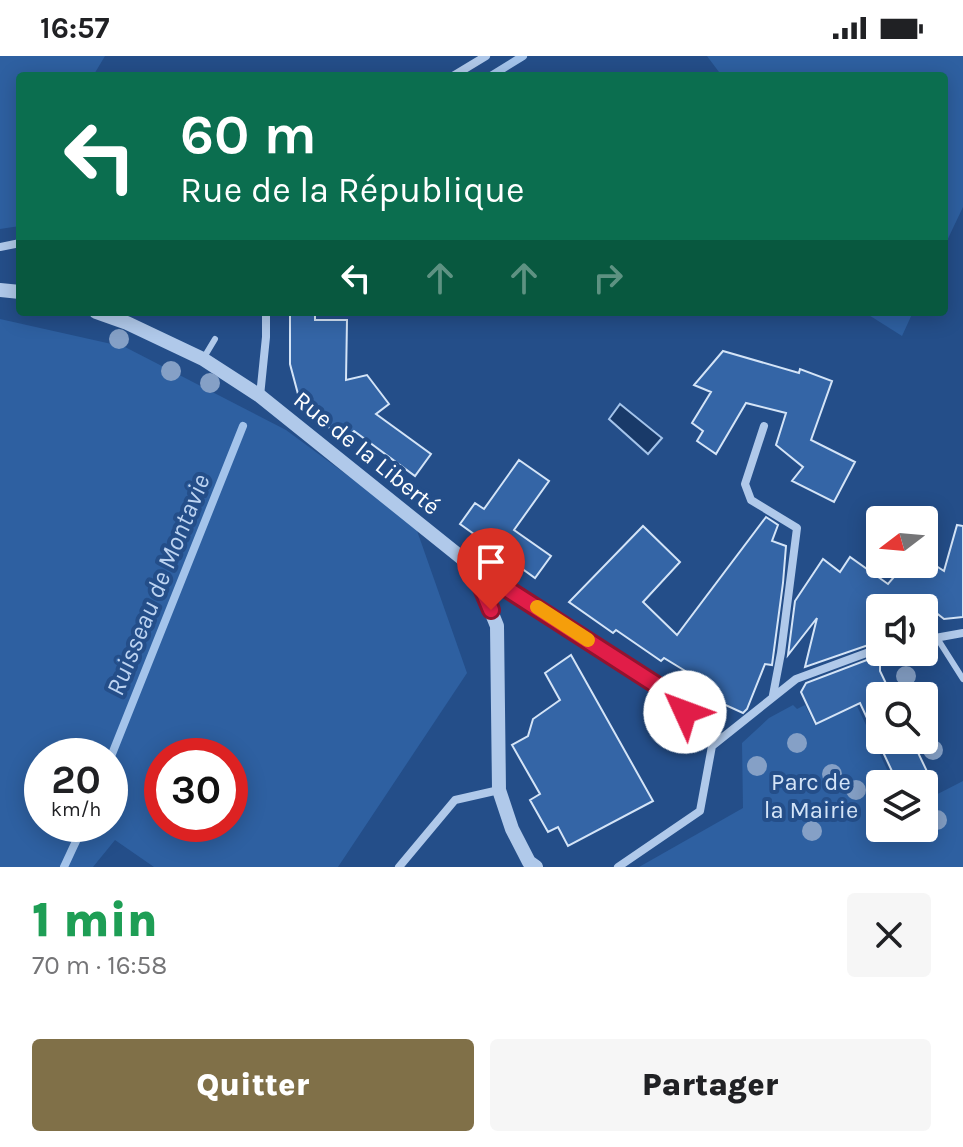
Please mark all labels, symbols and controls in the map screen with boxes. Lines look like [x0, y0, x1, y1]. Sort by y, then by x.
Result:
text: 16:57 [40, 10, 109, 46]
text: 60 m [180, 102, 317, 167]
icon: left [48, 104, 152, 208]
text: Rue de la République [180, 169, 525, 211]
icon: left [334, 256, 378, 300]
icon: ahead [418, 256, 462, 300]
icon: ahead [502, 256, 546, 300]
icon: right [586, 256, 630, 300]
street label: Rue de la Liberté [288, 385, 446, 521]
water label: Ruisseau de Montavie [99, 470, 217, 700]
north arrow [866, 506, 938, 578]
map controls [866, 506, 938, 842]
pin [457, 528, 525, 610]
icon: arrive [469, 540, 513, 584]
button: sound [866, 594, 938, 666]
position arrow [643, 670, 727, 754]
button: search [866, 682, 938, 754]
speed limit sign: 30 [144, 738, 248, 842]
text: 20 [51, 756, 101, 803]
park label: Parc de la Mairie [764, 768, 858, 824]
button: layers [866, 770, 938, 842]
text: km/h [51, 798, 101, 821]
text: 1 min [32, 892, 158, 948]
button: close [847, 893, 931, 977]
text: 70 m · 16:58 [32, 950, 167, 981]
button: Quitter [32, 1039, 474, 1131]
button: Partager [490, 1039, 931, 1131]

